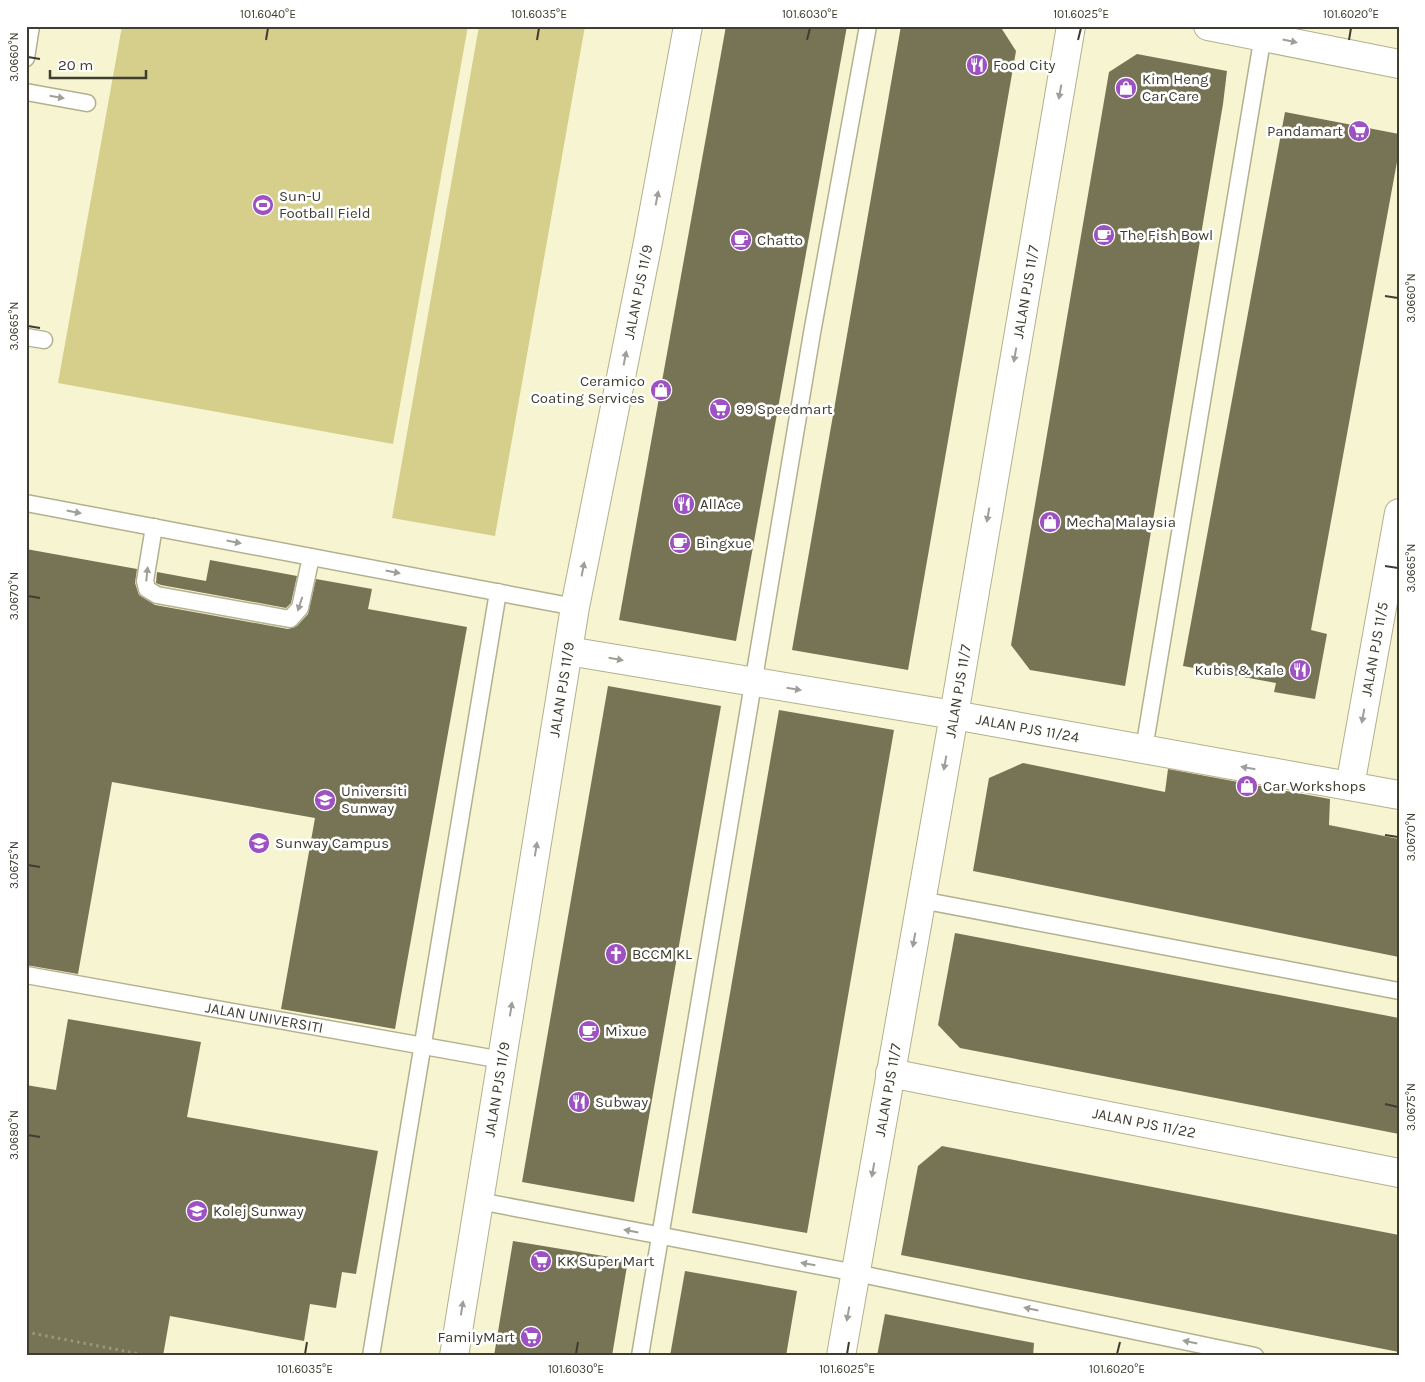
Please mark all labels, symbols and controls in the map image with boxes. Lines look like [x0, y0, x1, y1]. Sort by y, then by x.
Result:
text: 101.6040°E [240, 7, 296, 21]
text: 101.6035°E [511, 7, 567, 21]
text: 101.6030°E [782, 7, 838, 21]
text: 101.6025°E [1053, 7, 1109, 21]
text: 101.6020°E [1323, 7, 1379, 21]
text: 3.0660°N [7, 32, 21, 82]
one-way arrow [1283, 37, 1298, 45]
scale bar [50, 48, 146, 80]
restaurant icon: Food City [965, 53, 989, 77]
text: 20 m [58, 56, 93, 74]
place label: Food City [993, 56, 1056, 74]
place label: Kim Heng Car Care [1142, 70, 1209, 105]
shop icon: Kim Heng Car Care [1114, 76, 1138, 100]
one-way arrow [1056, 84, 1064, 100]
one-way arrow [49, 94, 65, 102]
supermarket icon: Pandamart [1347, 119, 1371, 143]
place label: Pandamart [1267, 122, 1343, 140]
place label: Sun-U Football Field [279, 187, 371, 222]
one-way arrow [653, 190, 661, 206]
sports icon: Sun-U Football Field [251, 193, 275, 217]
cafe icon: The Fish Bowl [1092, 223, 1116, 247]
place label: The Fish Bowl [1120, 226, 1213, 244]
cafe icon: Chatto [729, 228, 753, 252]
place label: Chatto [757, 231, 803, 249]
street label: JALAN PJS 11/9 [620, 243, 656, 341]
street label: JALAN PJS 11/7 [1009, 244, 1043, 340]
text: 3.0660°N [1404, 273, 1418, 323]
text: 3.0665°N [7, 301, 21, 351]
one-way arrow [1011, 348, 1019, 364]
one-way arrow [621, 350, 629, 365]
place label: Ceramico Coating Services [531, 372, 645, 407]
shop icon: Ceramico Coating Services [649, 378, 673, 402]
supermarket icon: 99 Speedmart [708, 397, 732, 421]
place label: 99 Speedmart [736, 400, 833, 418]
restaurant icon: AllAce [672, 492, 696, 516]
place label: AllAce [700, 495, 741, 513]
one-way arrow [67, 508, 83, 516]
one-way arrow [983, 508, 991, 524]
shop icon: Mecha Malaysia [1038, 510, 1062, 534]
place label: Mecha Malaysia [1066, 513, 1176, 531]
cafe icon: Bingxue [668, 531, 692, 555]
place label: Bingxue [696, 534, 752, 552]
one-way arrow [226, 538, 241, 546]
text: 3.0665°N [1404, 543, 1418, 593]
one-way arrow [579, 560, 587, 576]
one-way arrow [143, 566, 151, 582]
one-way arrow [386, 569, 402, 577]
text: 3.0670°N [7, 572, 21, 620]
one-way arrow [296, 597, 304, 612]
street label: JALAN PJS 11/5 [1357, 600, 1392, 698]
street label: JALAN PJS 11/9 [545, 641, 578, 739]
street label: JALAN PJS 11/7 [941, 643, 975, 739]
one-way arrow [609, 656, 625, 664]
restaurant icon: Kubis & Kale [1288, 658, 1312, 682]
place label: Kubis & Kale [1194, 661, 1284, 679]
one-way arrow [786, 685, 802, 693]
one-way arrow [1358, 708, 1366, 724]
street label: JALAN PJS 11/24 [974, 710, 1081, 746]
one-way arrow [941, 756, 949, 772]
one-way arrow [1239, 763, 1255, 771]
shop icon: Car Workshops [1235, 774, 1259, 798]
place label: Car Workshops [1263, 777, 1366, 795]
place label: Universiti Sunway [341, 782, 407, 817]
school or university icon: Universiti Sunway [313, 788, 337, 812]
text: 3.0670°N [1404, 813, 1418, 861]
school or university icon: Sunway Campus [247, 831, 271, 855]
place label: Sunway Campus [275, 834, 389, 852]
one-way arrow [533, 840, 541, 856]
text: 3.0675°N [7, 841, 21, 889]
one-way arrow [909, 933, 917, 949]
church icon: BCCM KL [604, 942, 628, 966]
place label: BCCM KL [632, 945, 692, 963]
street label: JALAN UNIVERSITI [204, 998, 325, 1037]
one-way arrow [507, 1001, 515, 1017]
cafe icon: Mixue [577, 1019, 601, 1043]
place label: Mixue [605, 1022, 647, 1040]
street label: JALAN PJS 11/9 [480, 1040, 514, 1138]
street label: JALAN PJS 11/7 [871, 1042, 905, 1138]
text: 3.0675°N [1404, 1083, 1418, 1131]
restaurant icon: Subway [567, 1090, 591, 1114]
place label: Subway [595, 1093, 648, 1111]
street label: JALAN PJS 11/22 [1091, 1104, 1197, 1142]
text: 3.0680°N [7, 1110, 21, 1160]
one-way arrow [869, 1162, 877, 1178]
school or university icon: Kolej Sunway [185, 1199, 209, 1223]
place label: Kolej Sunway [213, 1202, 304, 1220]
one-way arrow [623, 1227, 638, 1235]
supermarket icon: KK Super Mart [529, 1249, 553, 1273]
place label: KK Super Mart [557, 1252, 655, 1270]
one-way arrow [799, 1260, 815, 1268]
one-way arrow [458, 1299, 466, 1315]
one-way arrow [1022, 1305, 1038, 1313]
one-way arrow [844, 1307, 852, 1323]
supermarket icon: FamilyMart [519, 1325, 543, 1349]
place label: FamilyMart [438, 1328, 515, 1346]
one-way arrow [1181, 1338, 1197, 1346]
text: 101.6035°E [277, 1362, 333, 1376]
text: 101.6030°E [548, 1362, 604, 1376]
text: 101.6025°E [819, 1362, 875, 1376]
text: 101.6020°E [1089, 1362, 1145, 1376]

